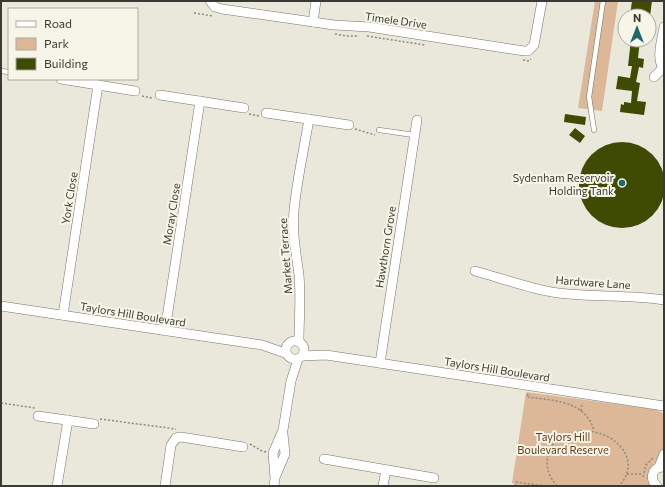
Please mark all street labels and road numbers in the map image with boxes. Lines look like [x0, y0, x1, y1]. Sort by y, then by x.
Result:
street label: Timele Drive [364, 9, 428, 31]
street label: York Close [58, 171, 80, 225]
street label: Moray Close [160, 182, 182, 246]
street label: Hawthorn Grove [372, 205, 398, 289]
street label: Market Terrace [276, 217, 294, 295]
street label: Hardware Lane [555, 273, 631, 291]
street label: Taylors Hill Boulevard [79, 299, 187, 329]
street label: Taylors Hill Boulevard [443, 354, 551, 384]

